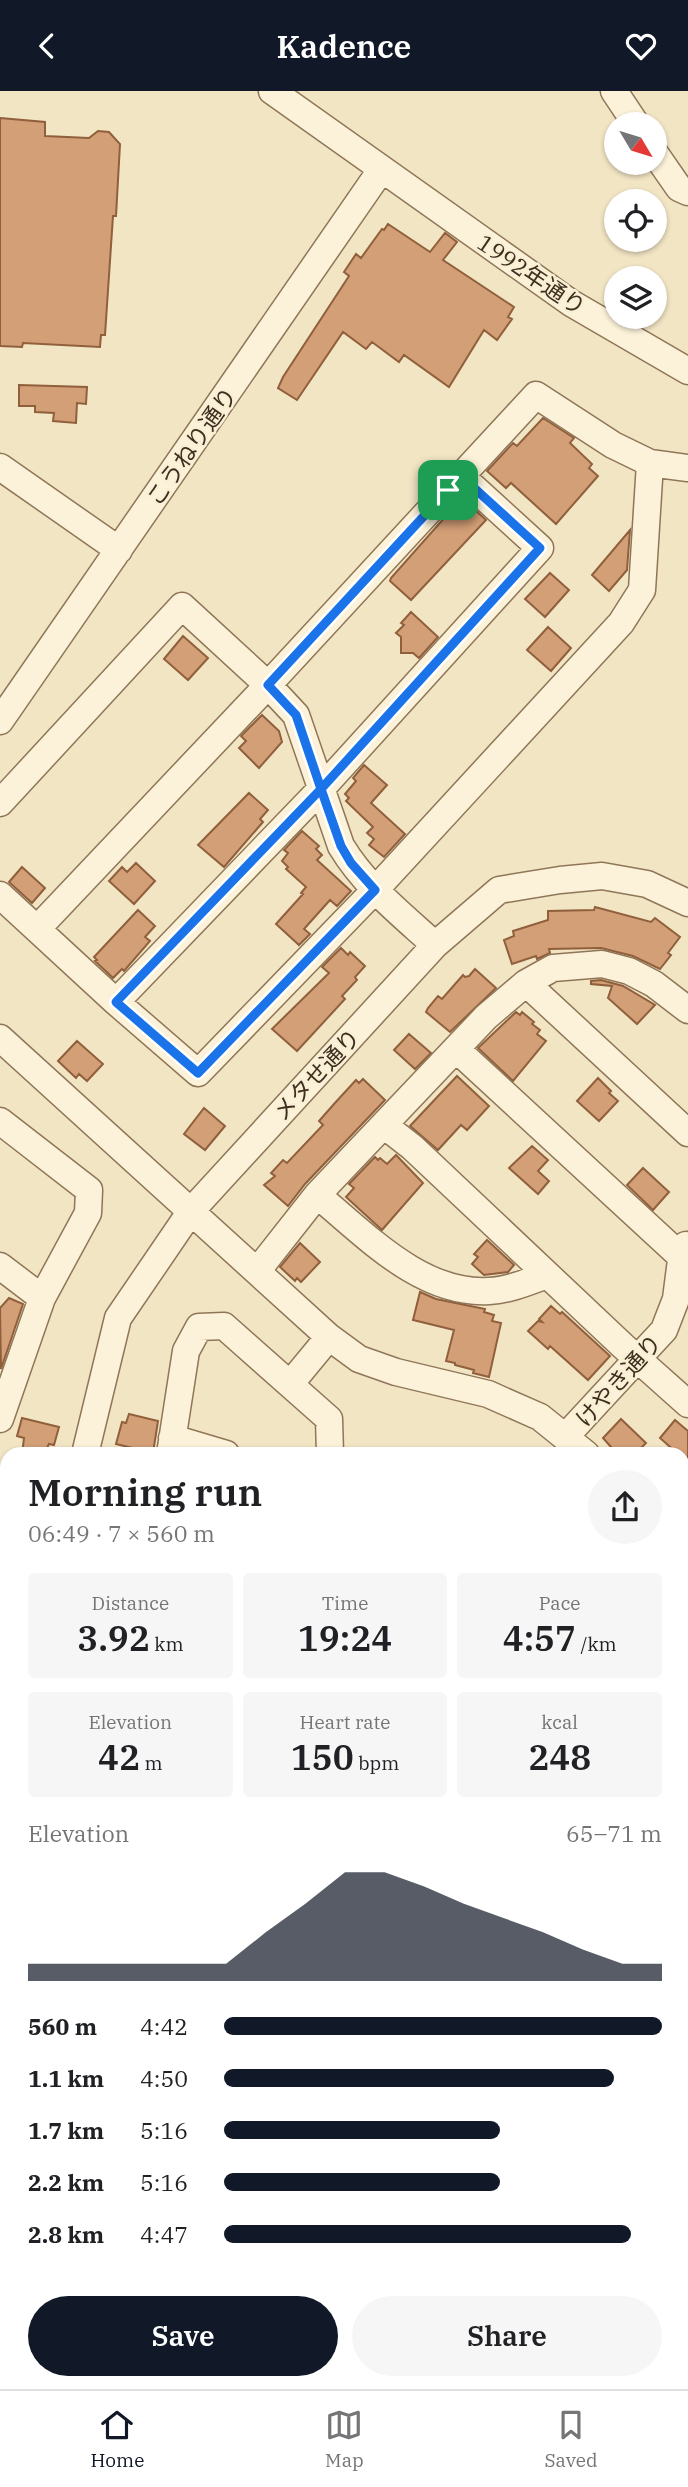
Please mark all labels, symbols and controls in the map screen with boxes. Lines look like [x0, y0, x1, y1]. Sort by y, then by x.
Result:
text: Kadence [277, 25, 411, 67]
icon: back [28, 27, 66, 65]
icon: heart [622, 27, 660, 65]
north arrow [604, 112, 667, 175]
map controls [604, 112, 667, 329]
button: locate [604, 189, 667, 252]
street label: 1992年通り [472, 227, 592, 321]
button: layers [604, 266, 667, 329]
street label: こうねり通り [139, 381, 243, 511]
pin [418, 460, 478, 520]
icon: arrive [429, 471, 467, 509]
street label: メタせ通り [266, 1022, 366, 1126]
street label: けやき通り [568, 1327, 668, 1433]
text: Morning run [28, 1467, 262, 1516]
button: share [588, 1470, 662, 1544]
text: 06:49 · 7 × 560 m [28, 1518, 215, 1548]
text: Distance [92, 1591, 169, 1615]
text: Time [322, 1591, 368, 1615]
text: Pace [539, 1591, 581, 1615]
text: 3.92 [77, 1615, 150, 1661]
text: 19:24 [298, 1615, 392, 1661]
text: 4:57 [503, 1615, 576, 1661]
text: km [150, 1632, 184, 1656]
text: /km [576, 1632, 617, 1656]
text: Elevation [88, 1710, 172, 1734]
text: Heart rate [300, 1710, 390, 1734]
text: kcal [541, 1710, 578, 1734]
text: 42 [98, 1734, 140, 1780]
text: 150 [291, 1734, 354, 1780]
text: 248 [528, 1734, 591, 1780]
text: m [140, 1751, 163, 1775]
text: bpm [354, 1751, 399, 1775]
text: Elevation [28, 1818, 129, 1848]
text: 65–71 m [566, 1818, 662, 1848]
text: 560 m [28, 2011, 97, 2041]
text: 4:42 [140, 2011, 188, 2041]
text: 1.1 km [28, 2063, 104, 2093]
text: 4:50 [140, 2063, 188, 2093]
text: 1.7 km [28, 2115, 104, 2145]
text: 5:16 [140, 2115, 188, 2145]
text: 2.2 km [28, 2167, 104, 2197]
text: 5:16 [140, 2167, 188, 2197]
text: 2.8 km [28, 2219, 104, 2249]
text: 4:47 [140, 2219, 188, 2249]
button: Save [28, 2296, 338, 2376]
button: Share [352, 2296, 662, 2376]
tab: Home [90, 2406, 144, 2472]
tab: Map [325, 2406, 364, 2472]
tab: Saved [544, 2406, 598, 2472]

